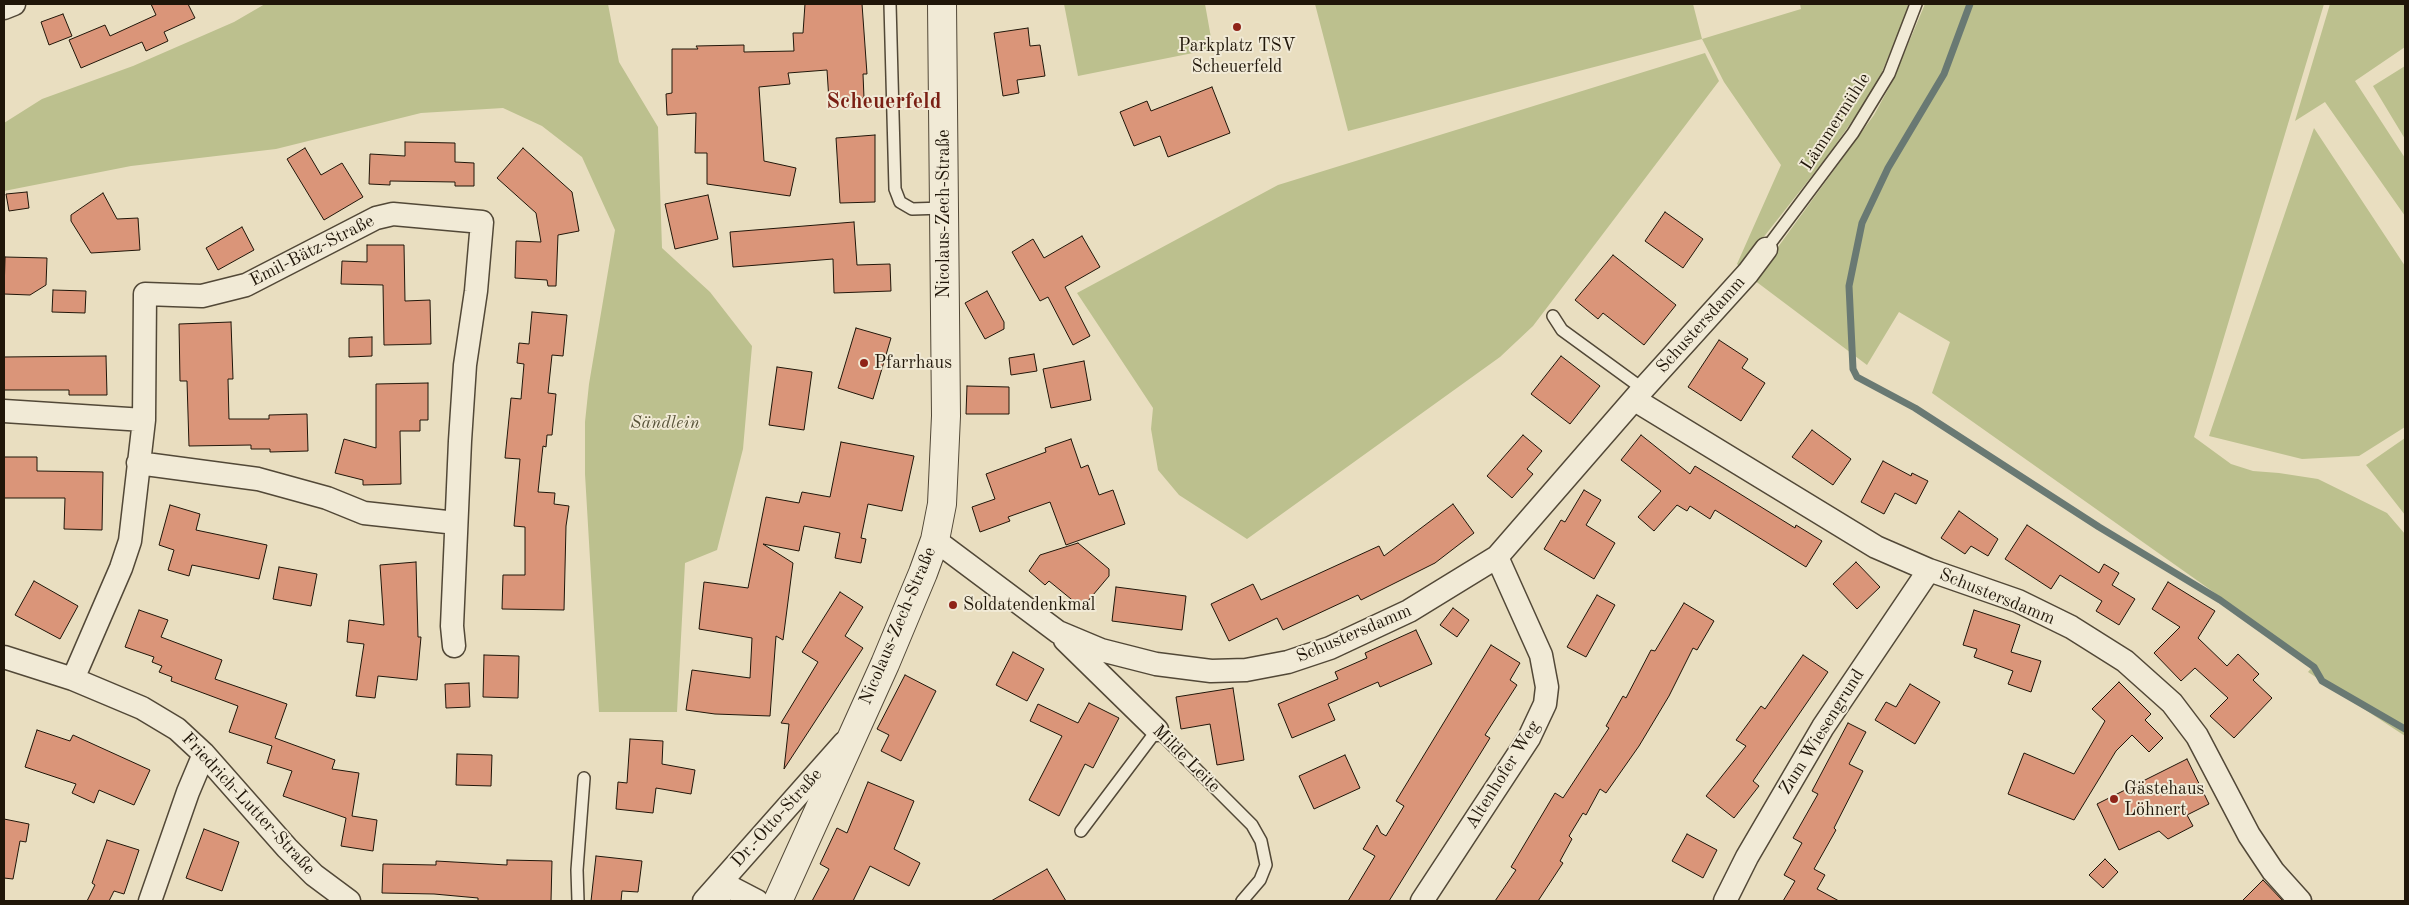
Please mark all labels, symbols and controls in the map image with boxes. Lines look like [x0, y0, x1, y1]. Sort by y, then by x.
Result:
marker: Parkplatz TSV Scheuerfeld [1231, 21, 1243, 33]
place label: Parkplatz TSV Scheuerfeld [1178, 35, 1296, 78]
street label: Lämmermühle [1796, 69, 1876, 175]
district label: Scheuerfeld [826, 89, 942, 115]
street label: Nicolaus-Zech-Straße [933, 129, 955, 299]
street label: Emil-Bätz-Straße [246, 210, 378, 292]
street label: Schustersdamm [1652, 272, 1750, 378]
place label: Pfarrhaus [874, 352, 952, 374]
marker: Pfarrhaus [858, 357, 870, 369]
park label: Sändlein [630, 412, 700, 434]
street label: Nicolaus-Zech-Straße [855, 544, 941, 708]
street label: Schustersdamm [1936, 564, 2058, 630]
place label: Soldatendenkmal [963, 594, 1095, 616]
marker: Soldatendenkmal [947, 599, 959, 611]
street label: Schustersdamm [1293, 600, 1415, 668]
street label: Zum Wiesengrund [1775, 665, 1869, 799]
street label: Altenhofer Weg [1461, 717, 1545, 833]
street label: Milde Leite [1147, 720, 1225, 798]
street label: Friedrich-Lutter-Straße [176, 728, 320, 880]
street label: Dr.-Otto-Straße [727, 764, 827, 872]
place label: Gästehaus Löhnert [2124, 778, 2204, 821]
marker: Gästehaus Löhnert [2108, 793, 2120, 805]

